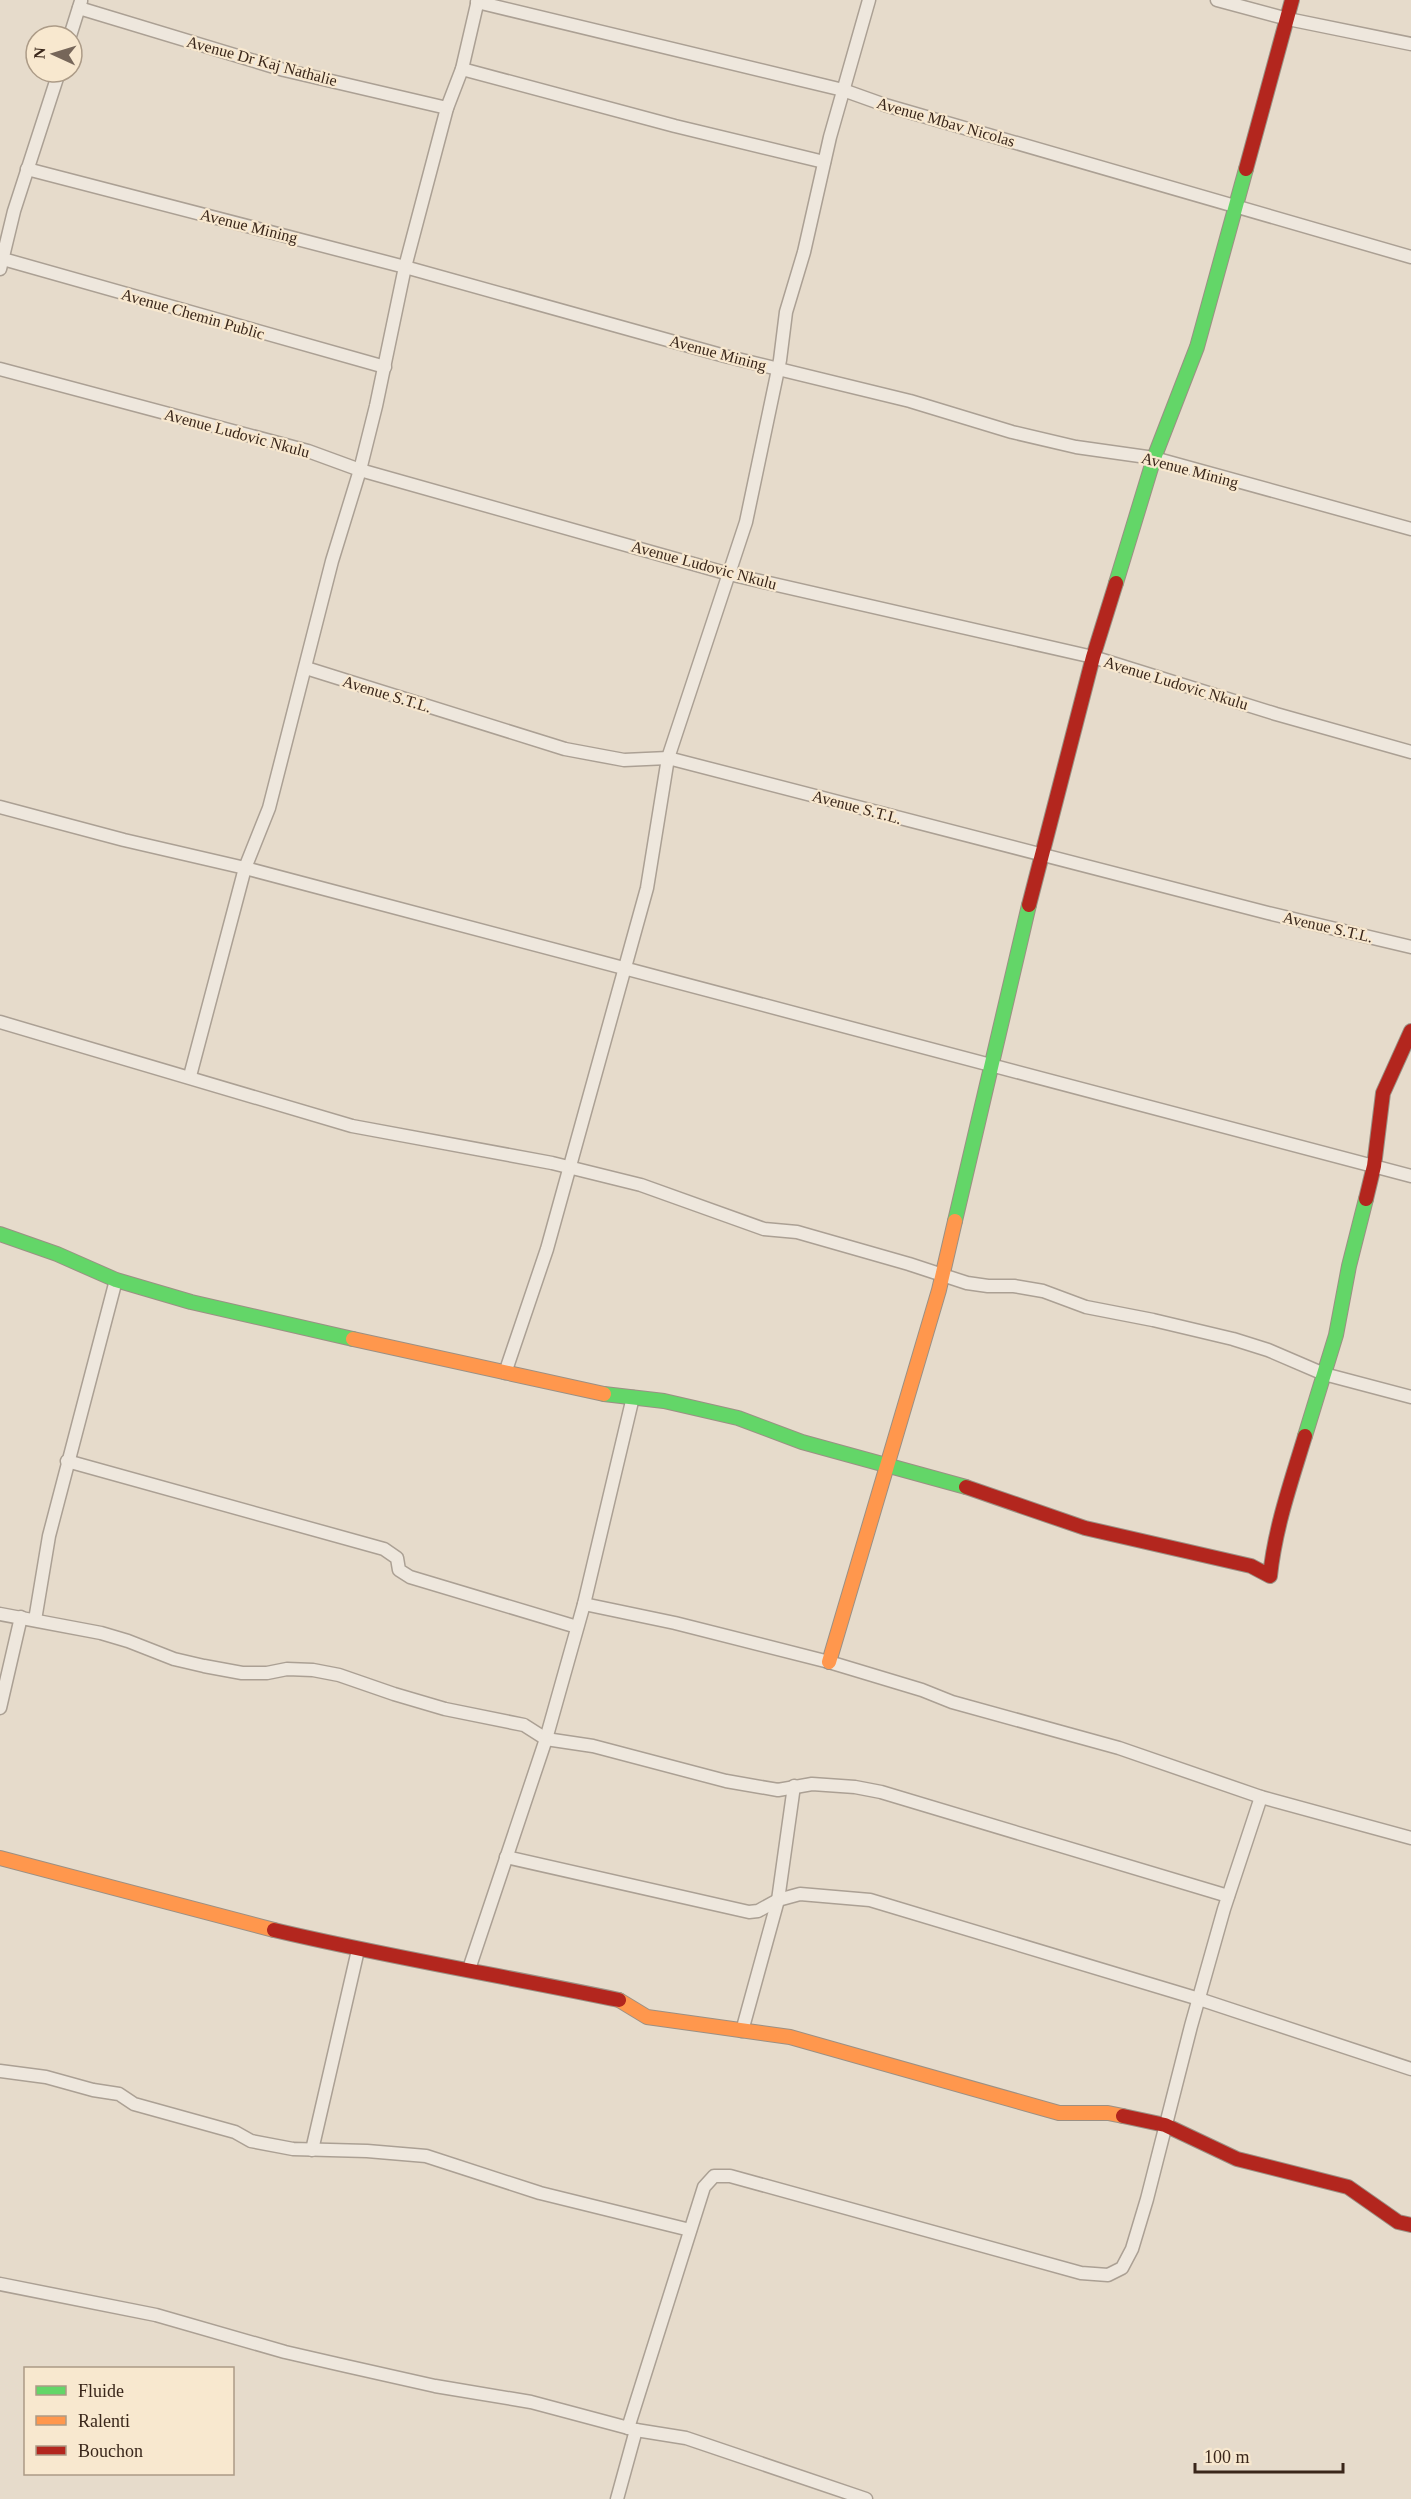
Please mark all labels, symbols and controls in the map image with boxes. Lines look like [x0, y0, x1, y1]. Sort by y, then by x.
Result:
north arrow [24, 24, 84, 84]
street label: Avenue Dr Kaj Nathalie [185, 33, 339, 90]
text: N [31, 46, 48, 59]
street label: Avenue Mbav Nicolas [875, 94, 1017, 150]
street label: Avenue Mining [198, 206, 299, 247]
street label: Avenue Chemin Public [119, 285, 267, 343]
street label: Avenue Mining [667, 332, 768, 375]
street label: Avenue Ludovic Nkulu [162, 405, 312, 461]
street label: Avenue Mining [1139, 449, 1240, 492]
street label: Avenue Ludovic Nkulu [629, 537, 779, 593]
street label: Avenue Ludovic Nkulu [1102, 653, 1250, 713]
street label: Avenue S.T.L. [341, 672, 433, 716]
street label: Avenue S.T.L. [810, 787, 904, 827]
street label: Avenue S.T.L. [1281, 908, 1375, 946]
legend [24, 2367, 234, 2475]
text: Fluide [78, 2381, 124, 2401]
text: Ralenti [78, 2411, 130, 2431]
scale bar [1195, 2436, 1344, 2474]
text: Bouchon [78, 2441, 143, 2461]
text: 100 m [1204, 2447, 1250, 2467]

